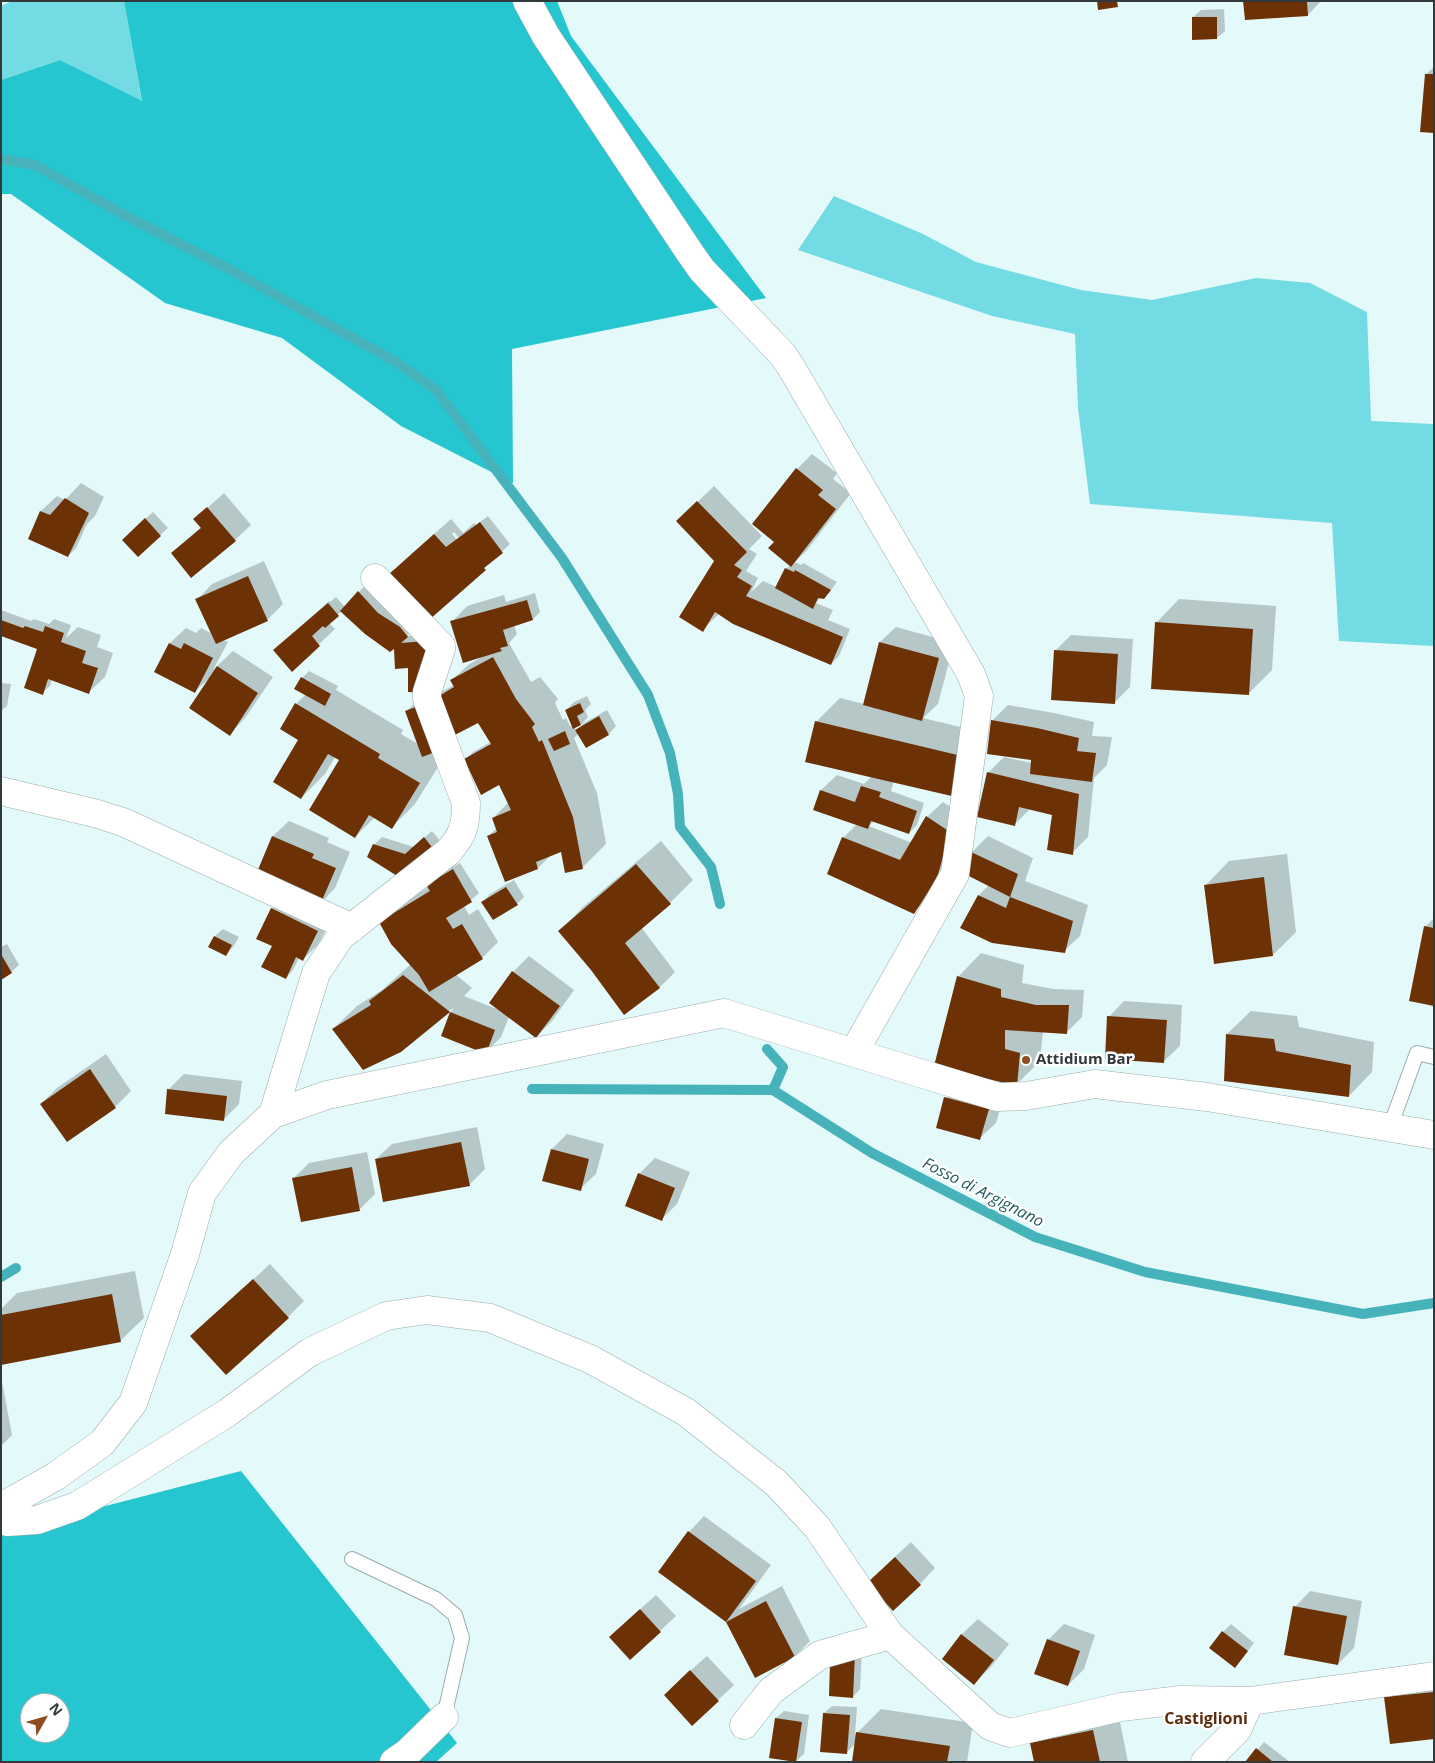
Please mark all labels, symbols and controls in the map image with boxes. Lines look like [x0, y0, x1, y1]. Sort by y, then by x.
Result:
place label: Attidium Bar [1036, 1051, 1132, 1069]
marker: Attidium Bar [1020, 1054, 1032, 1066]
water label: Fosso di Argignano [919, 1154, 1047, 1232]
north arrow [20, 1693, 70, 1743]
text: N [45, 1699, 67, 1719]
district label: Castiglioni [1164, 1709, 1248, 1729]

